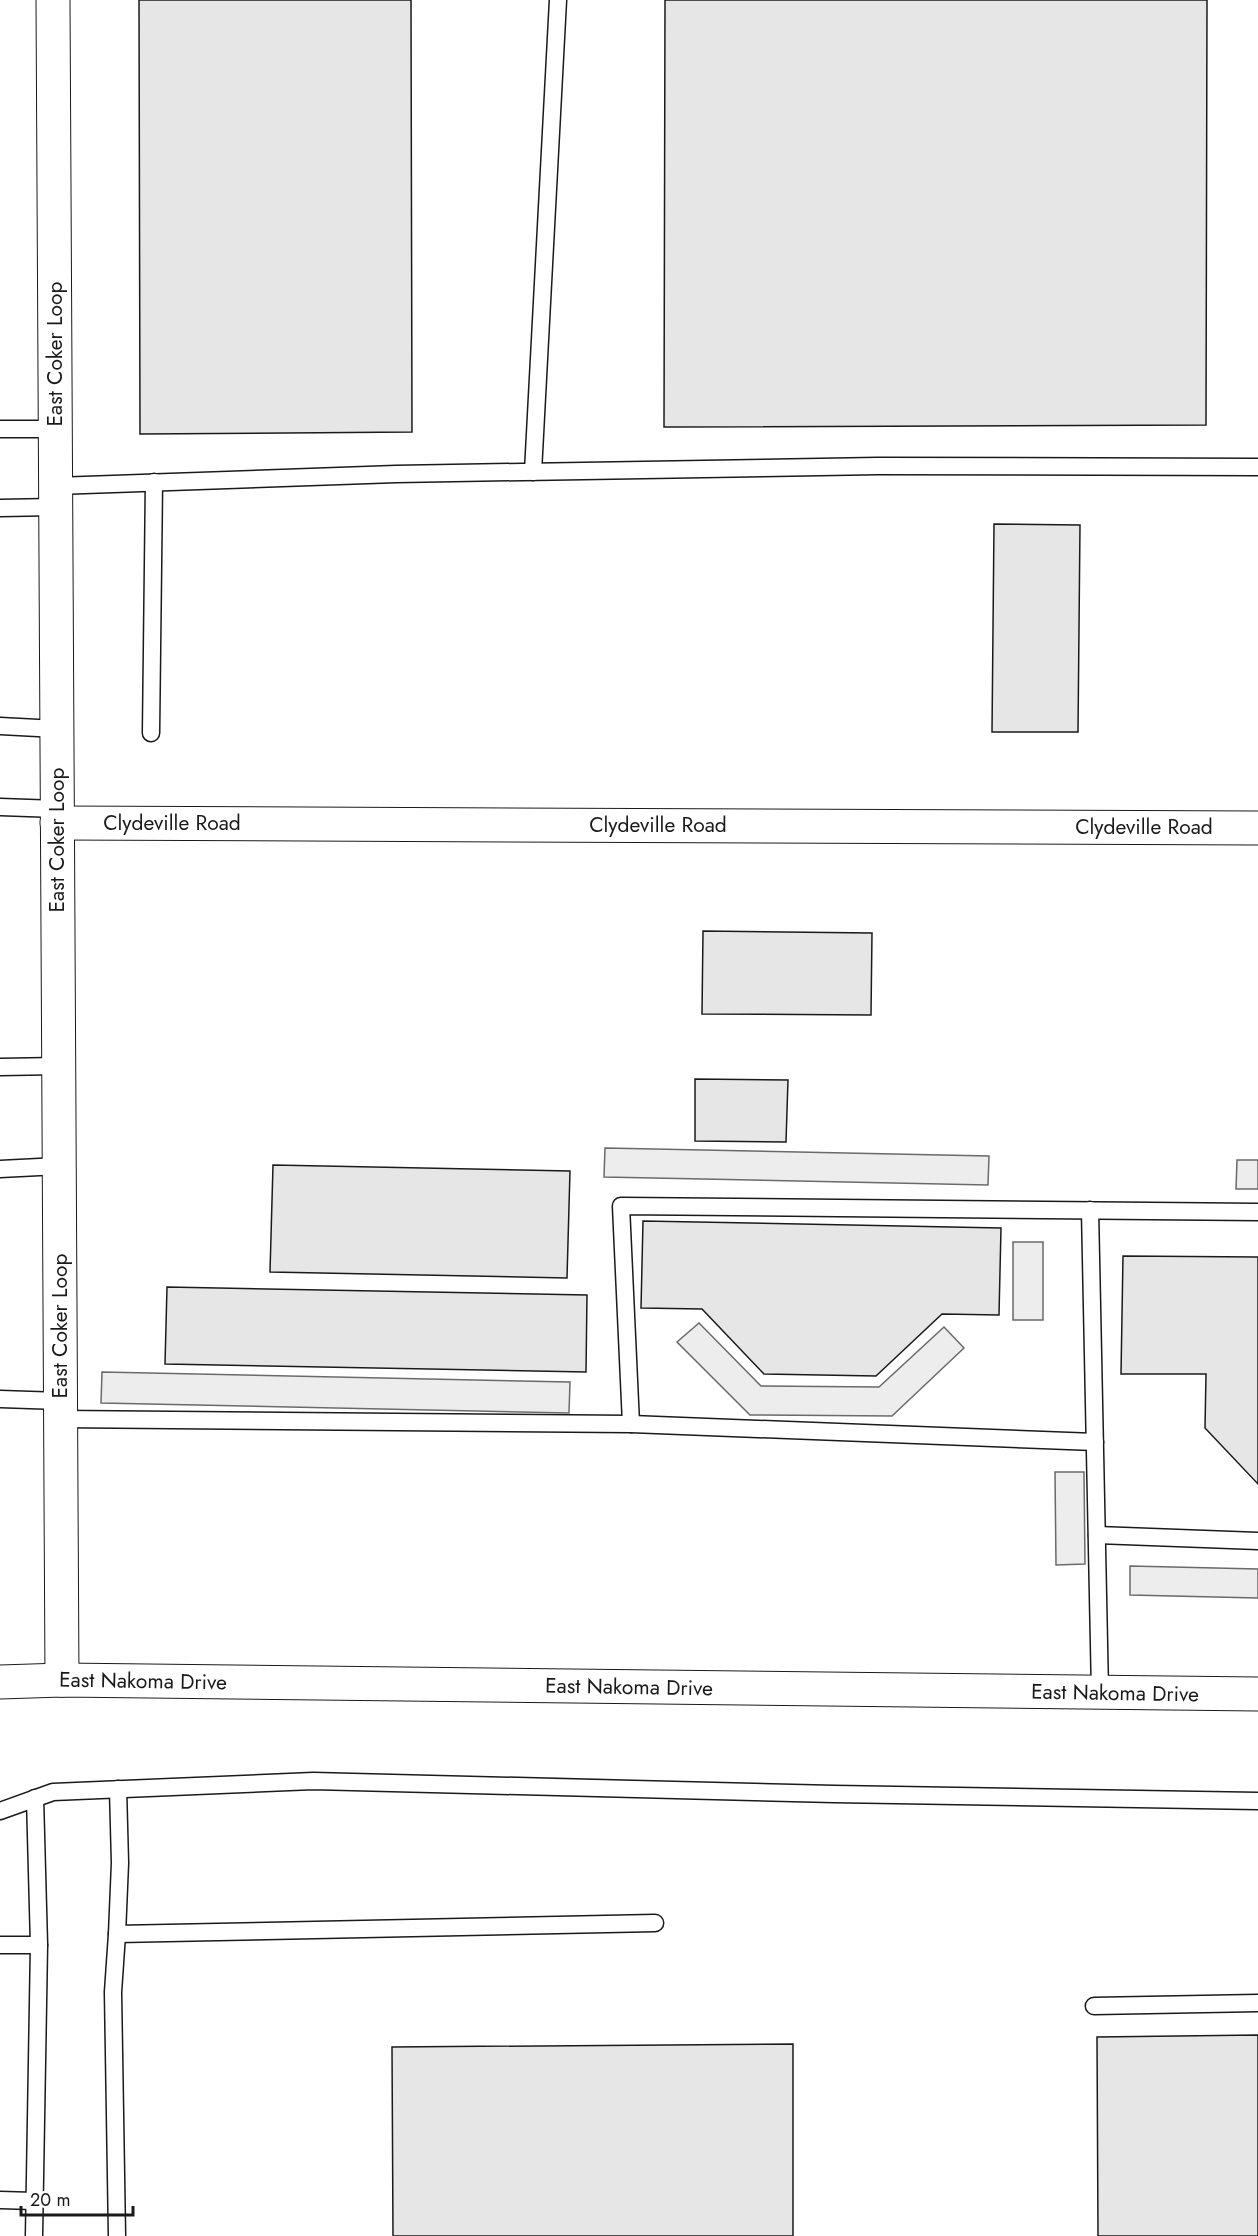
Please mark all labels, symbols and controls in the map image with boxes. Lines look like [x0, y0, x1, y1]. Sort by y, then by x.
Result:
street label: East Coker Loop [40, 282, 70, 426]
street label: East Coker Loop [42, 768, 72, 912]
street label: Clydeville Road [103, 808, 241, 838]
street label: Clydeville Road [589, 810, 727, 840]
street label: Clydeville Road [1075, 812, 1213, 842]
street label: East Coker Loop [45, 1254, 75, 1398]
street label: East Nakoma Drive [59, 1665, 227, 1697]
street label: East Nakoma Drive [545, 1671, 713, 1703]
street label: East Nakoma Drive [1031, 1677, 1199, 1709]
scale bar [21, 2179, 134, 2217]
text: 20 m [30, 2187, 70, 2213]

